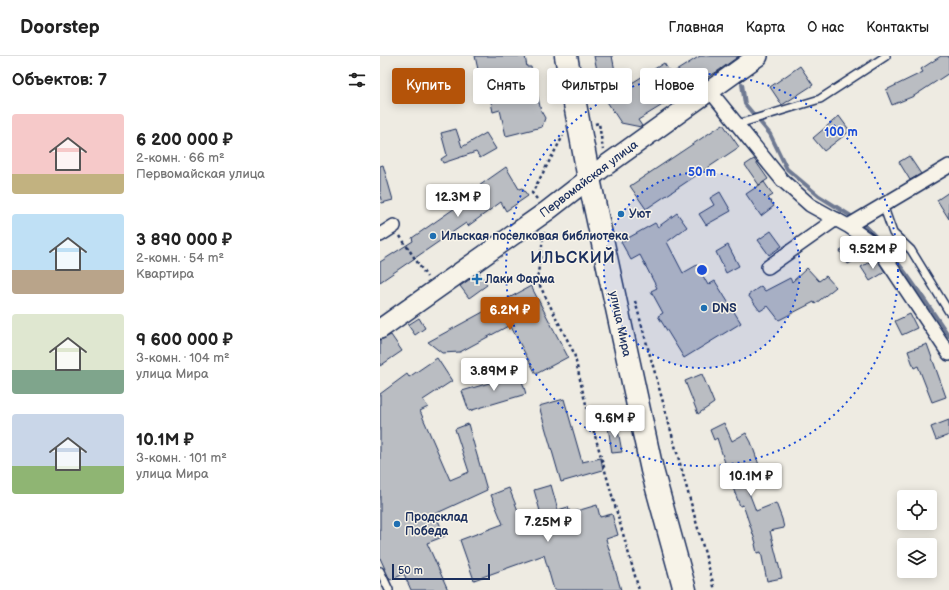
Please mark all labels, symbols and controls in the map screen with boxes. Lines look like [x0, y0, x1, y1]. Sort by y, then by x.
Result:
text: Doorstep [20, 16, 100, 39]
text: Главная [669, 19, 724, 36]
text: Карта [746, 19, 785, 36]
text: О нас [807, 19, 844, 36]
text: Контакты [866, 19, 929, 36]
chip: Купить [392, 68, 465, 104]
chip: Снять [473, 68, 539, 104]
chip: Фильтры [547, 68, 632, 104]
chip: Новое [640, 68, 708, 104]
icon: filters [346, 69, 368, 91]
text: Объектов: 7 [12, 70, 107, 90]
text: 100 m [824, 125, 858, 140]
icon: home [44, 130, 92, 178]
text: 6 200 000 ₽ [136, 130, 233, 150]
street label: Первомайская улица [537, 137, 641, 221]
text: 2-комн. · 66 m² [136, 150, 225, 166]
text: 50 m [688, 165, 716, 180]
text: Первомайская улица [136, 166, 265, 182]
pin: 12.3M ₽ [421, 184, 495, 218]
text: 12.3M ₽ [435, 189, 481, 205]
place label: Уют [629, 207, 651, 222]
marker: Уют [616, 209, 626, 219]
place label: Ильская поселковая библиотека [441, 229, 629, 244]
icon: home [44, 230, 92, 278]
text: 3 890 000 ₽ [136, 230, 232, 250]
marker: Ильская поселковая библиотека [428, 231, 438, 241]
pin: 9.52M ₽ [836, 236, 910, 270]
text: 9.52M ₽ [849, 241, 897, 257]
district label: ИЛЬСКИЙ [530, 246, 616, 268]
text: 2-комн. · 54 m² [136, 250, 224, 266]
centre of rings [695, 263, 709, 277]
text: Квартира [136, 266, 194, 282]
place label: Лаки Фарма [484, 272, 556, 287]
marker: Лаки Фарма [472, 274, 482, 284]
street label: улица Мира [606, 290, 634, 358]
pin: 6.2M ₽ [477, 297, 543, 331]
place label: DNS [712, 301, 737, 316]
text: 6.2M ₽ [490, 302, 530, 318]
marker: DNS [699, 303, 709, 313]
icon: home [44, 330, 92, 378]
text: 9 600 000 ₽ [136, 330, 233, 350]
text: 3-комн. · 104 m² [136, 350, 230, 366]
pin: 3.89M ₽ [457, 358, 531, 392]
text: 3.89M ₽ [470, 363, 518, 379]
text: улица Мира [136, 366, 209, 382]
pin: 9.6M ₽ [582, 405, 648, 439]
text: 9.6M ₽ [595, 410, 635, 426]
icon: home [44, 430, 92, 478]
text: 10.1M ₽ [136, 430, 194, 450]
text: 3-комн. · 101 m² [136, 450, 227, 466]
pin: 10.1M ₽ [714, 463, 788, 497]
text: улица Мира [136, 466, 209, 482]
text: 10.1M ₽ [729, 468, 773, 484]
map controls [897, 490, 937, 578]
button: locate [897, 490, 937, 530]
pin: 7.25M ₽ [511, 509, 585, 543]
place label: Продсклад Победа [405, 510, 469, 539]
text: 7.25M ₽ [524, 514, 572, 530]
marker: Продсклад Победа [392, 519, 402, 529]
button: layers [897, 538, 937, 578]
scale bar [392, 562, 490, 581]
text: 50 m [398, 564, 423, 577]

